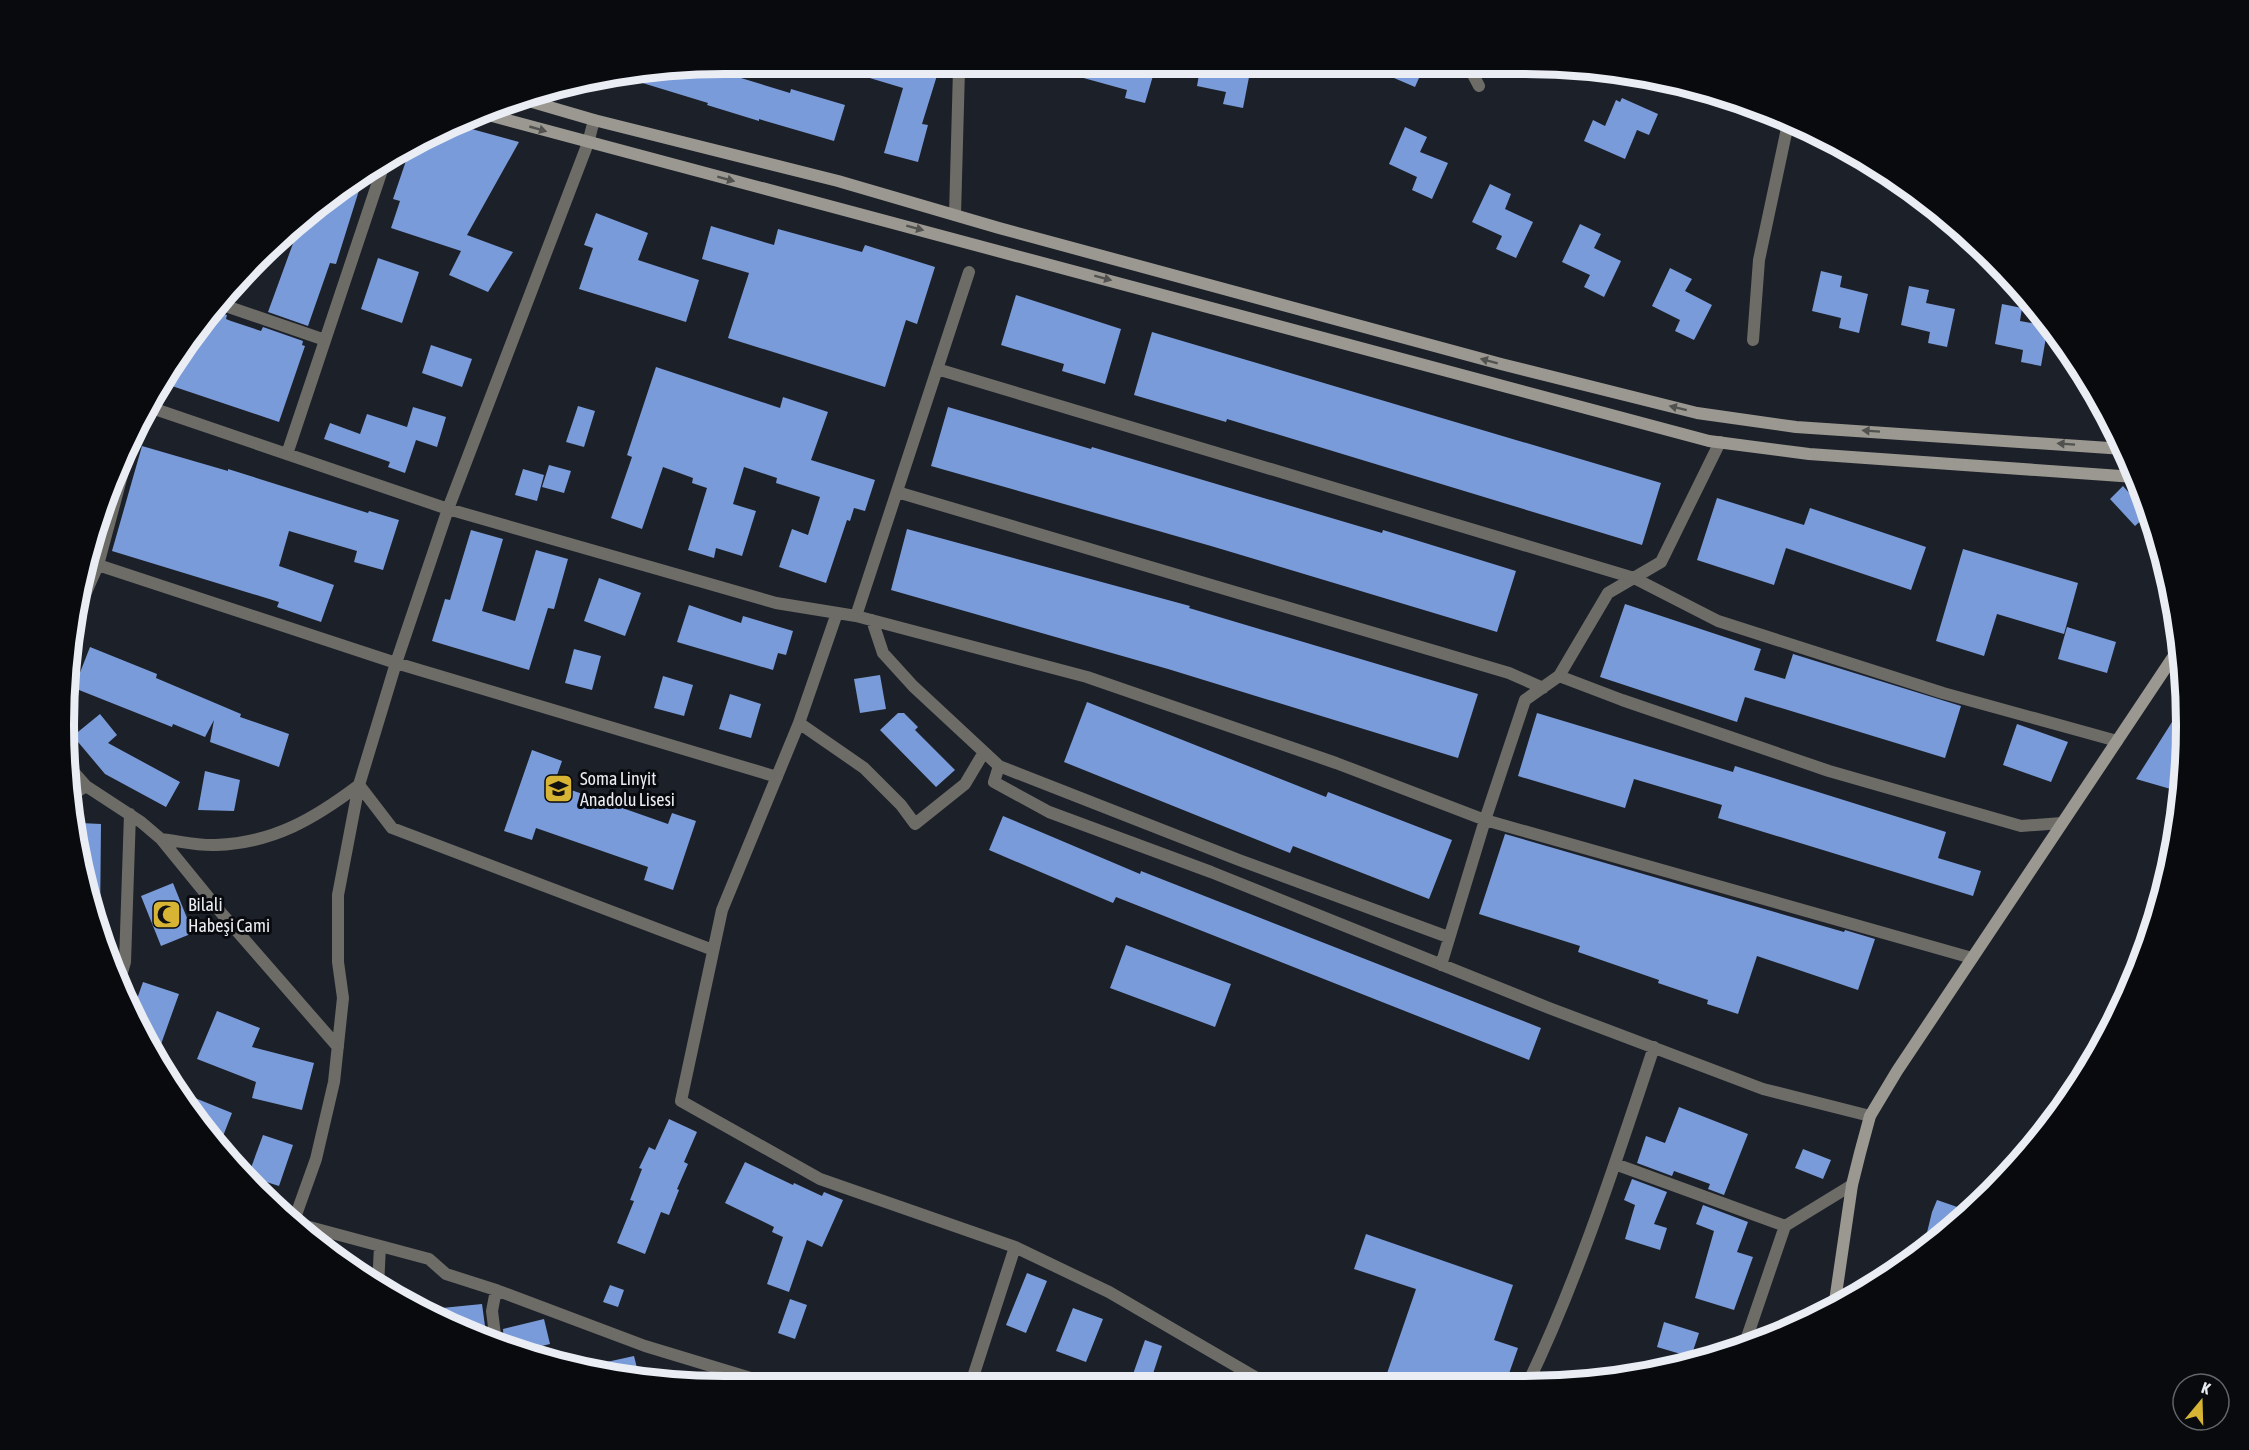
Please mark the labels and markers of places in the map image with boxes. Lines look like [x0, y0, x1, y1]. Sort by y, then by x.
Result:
place label: Soma Linyit Anadolu Lisesi [580, 768, 675, 810]
school or university icon: Soma Linyit Anadolu Lisesi [543, 773, 575, 805]
place label: Bilali Habeşi Cami [188, 894, 270, 936]
mosque icon: Bilali Habeşi Cami [151, 899, 183, 931]

